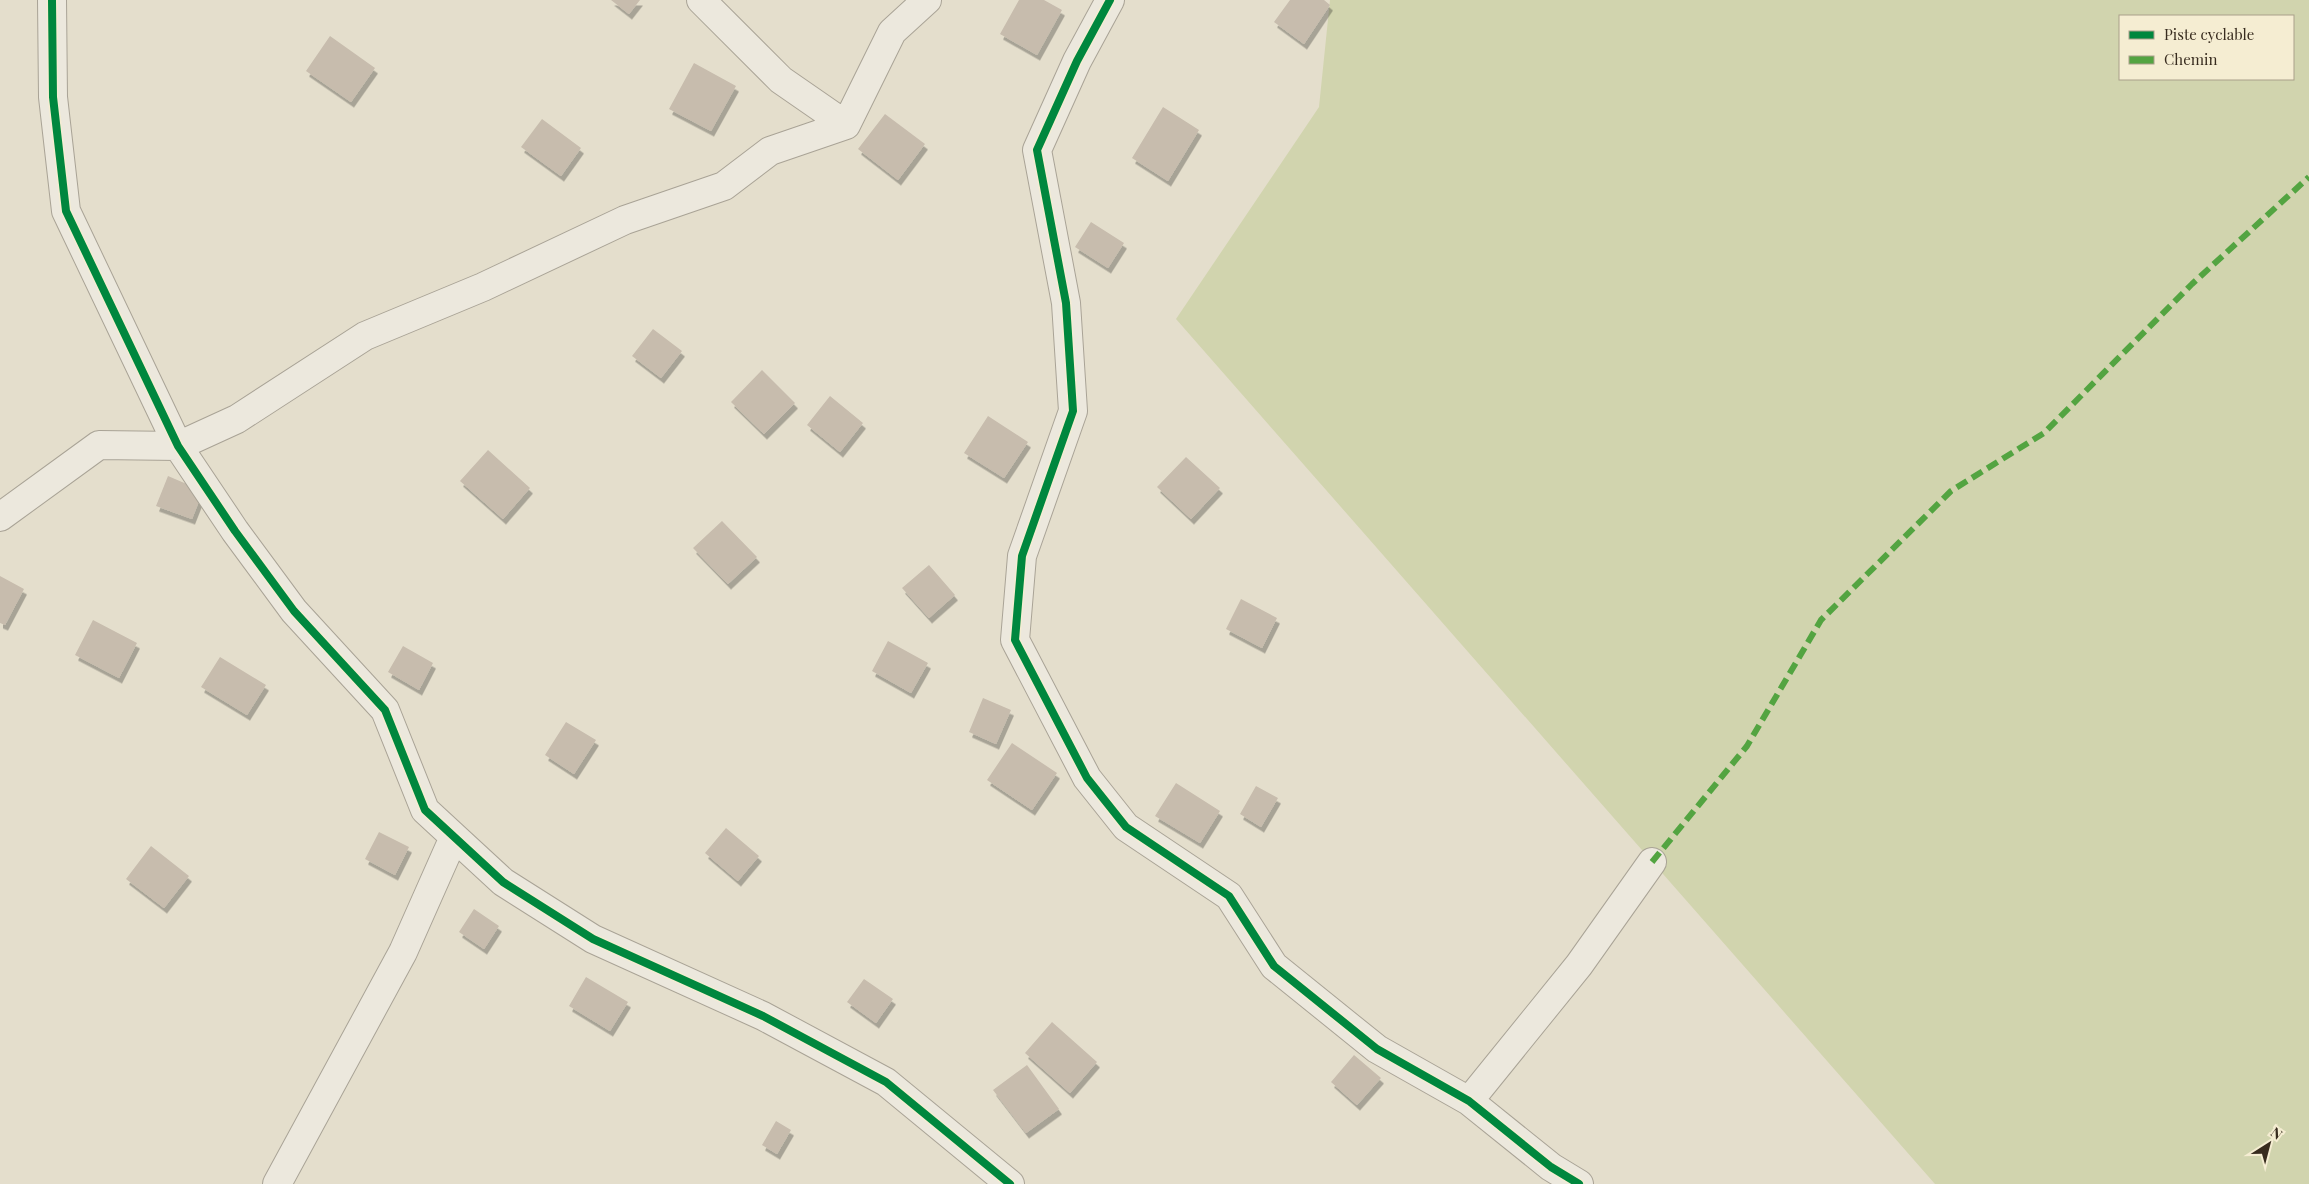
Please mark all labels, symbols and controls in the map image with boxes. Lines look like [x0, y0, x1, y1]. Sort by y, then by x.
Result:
legend [2119, 15, 2294, 80]
text: Piste cyclable [2164, 24, 2254, 44]
text: Chemin [2164, 49, 2217, 69]
north arrow [2244, 1119, 2294, 1169]
text: N [2267, 1122, 2287, 1144]

